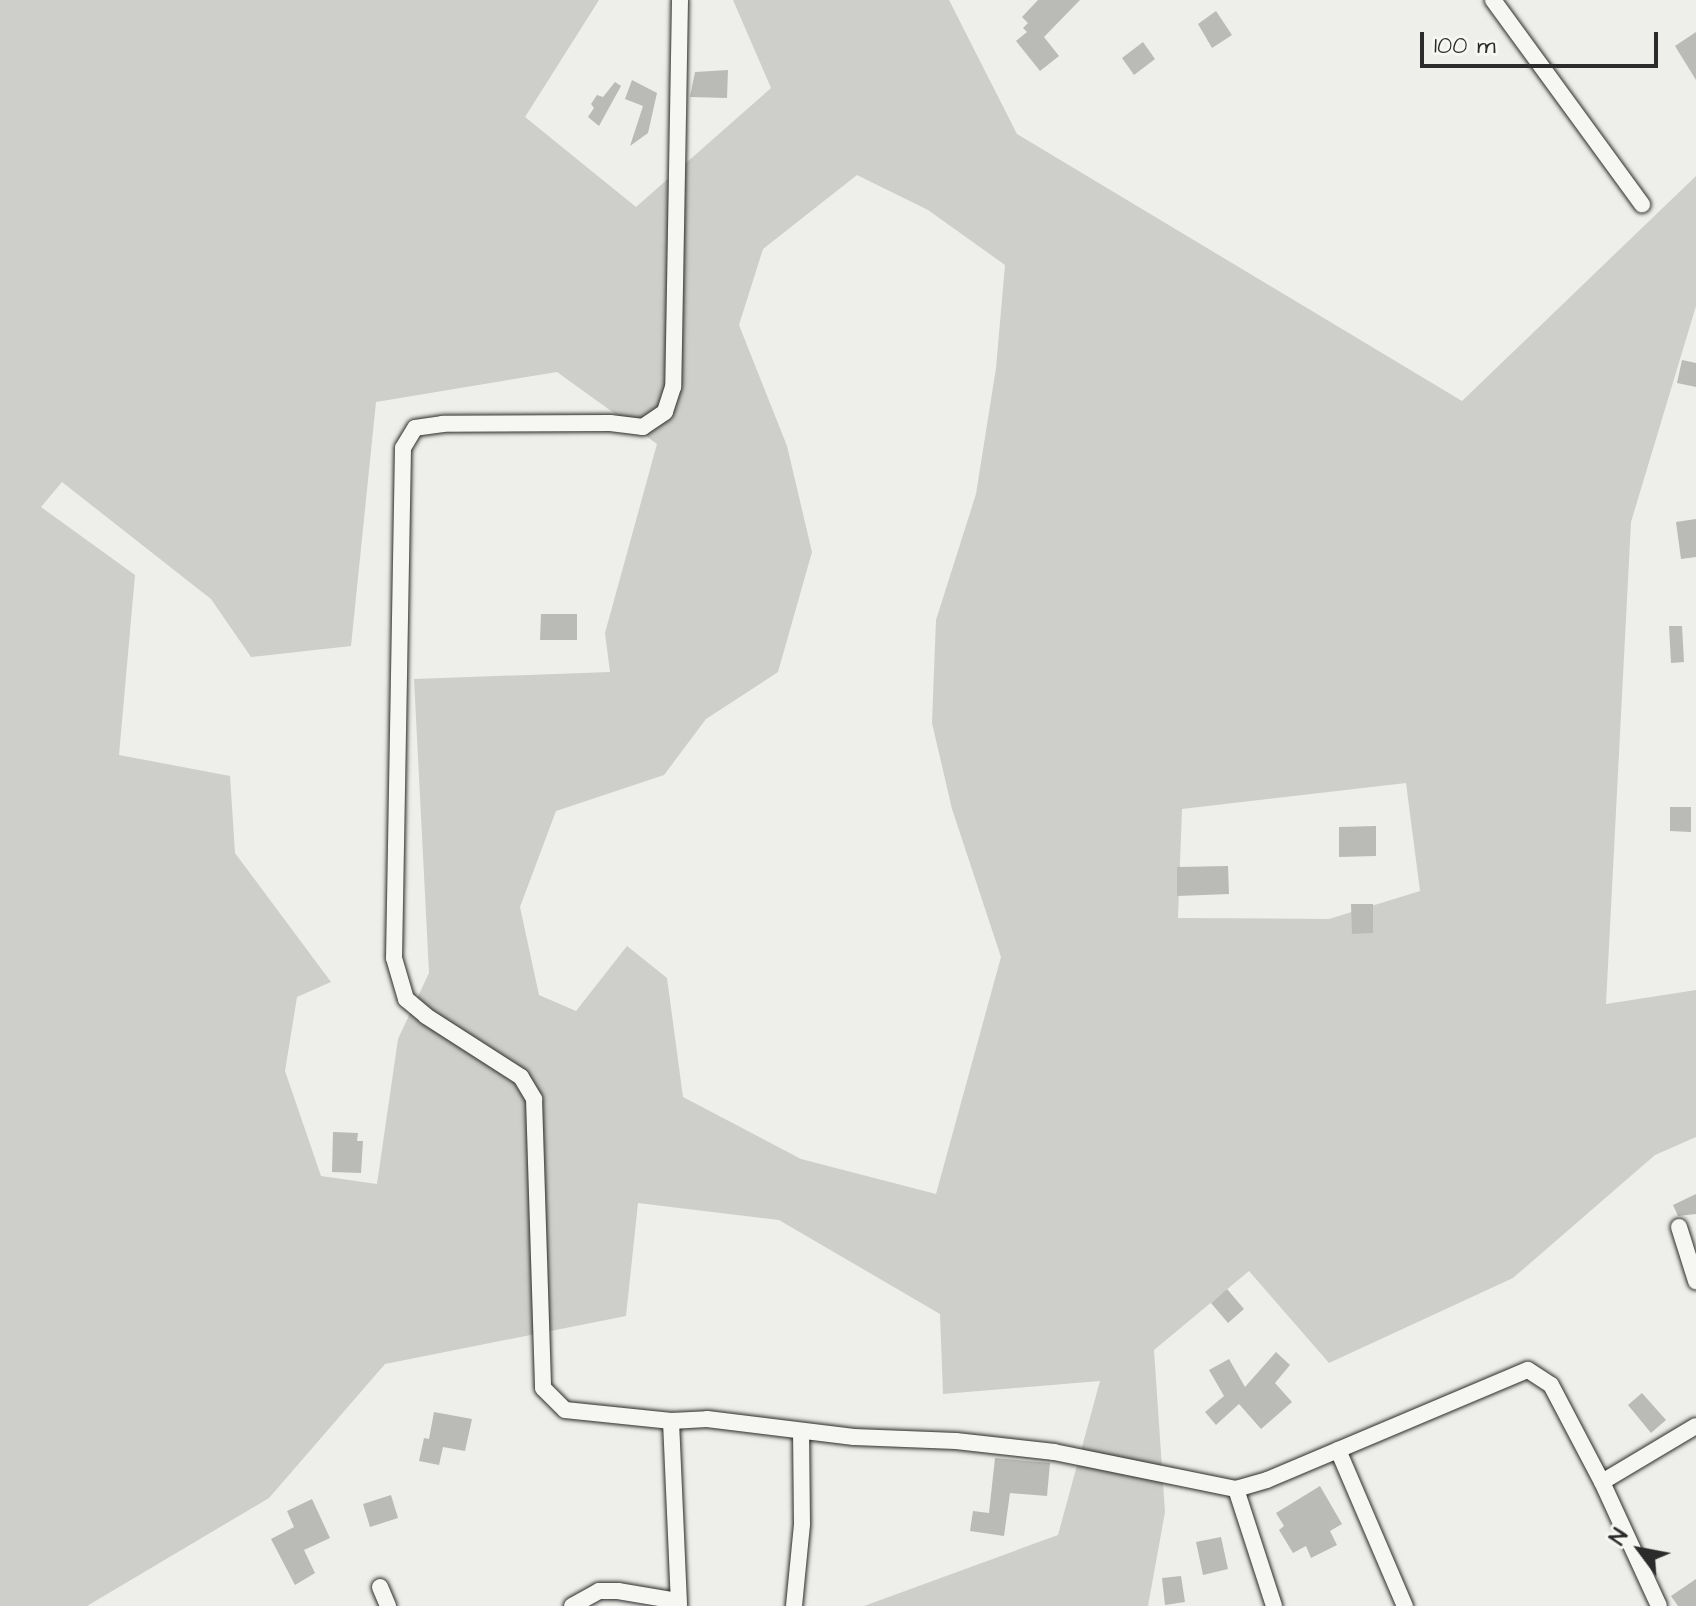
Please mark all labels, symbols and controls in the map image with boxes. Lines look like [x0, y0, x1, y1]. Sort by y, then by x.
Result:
scale bar [1424, 16, 1662, 66]
text: 100 m [1434, 29, 1496, 63]
north arrow [1600, 1510, 1680, 1590]
text: N [1602, 1523, 1636, 1551]

